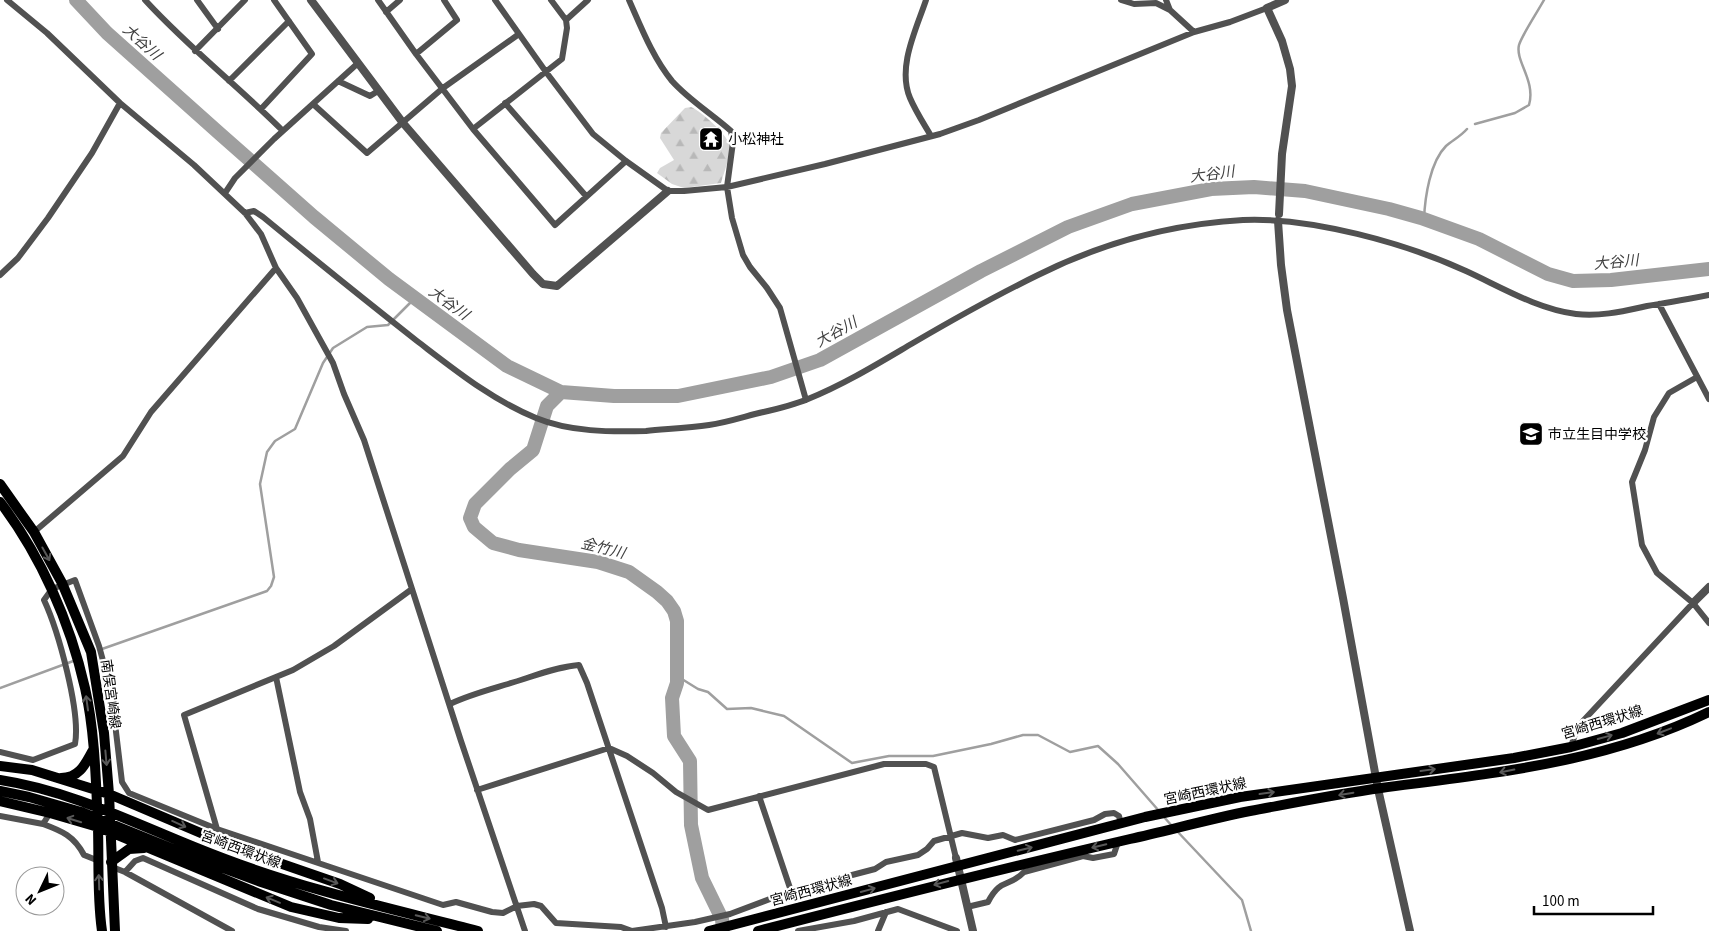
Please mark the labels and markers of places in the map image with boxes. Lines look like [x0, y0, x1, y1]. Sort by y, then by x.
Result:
temple icon: 小松神社 [698, 126, 724, 152]
place label: 小松神社 [728, 130, 784, 150]
school or university icon: 市立生目中学校 [1518, 421, 1544, 447]
place label: 市立生目中学校 [1548, 425, 1646, 445]

